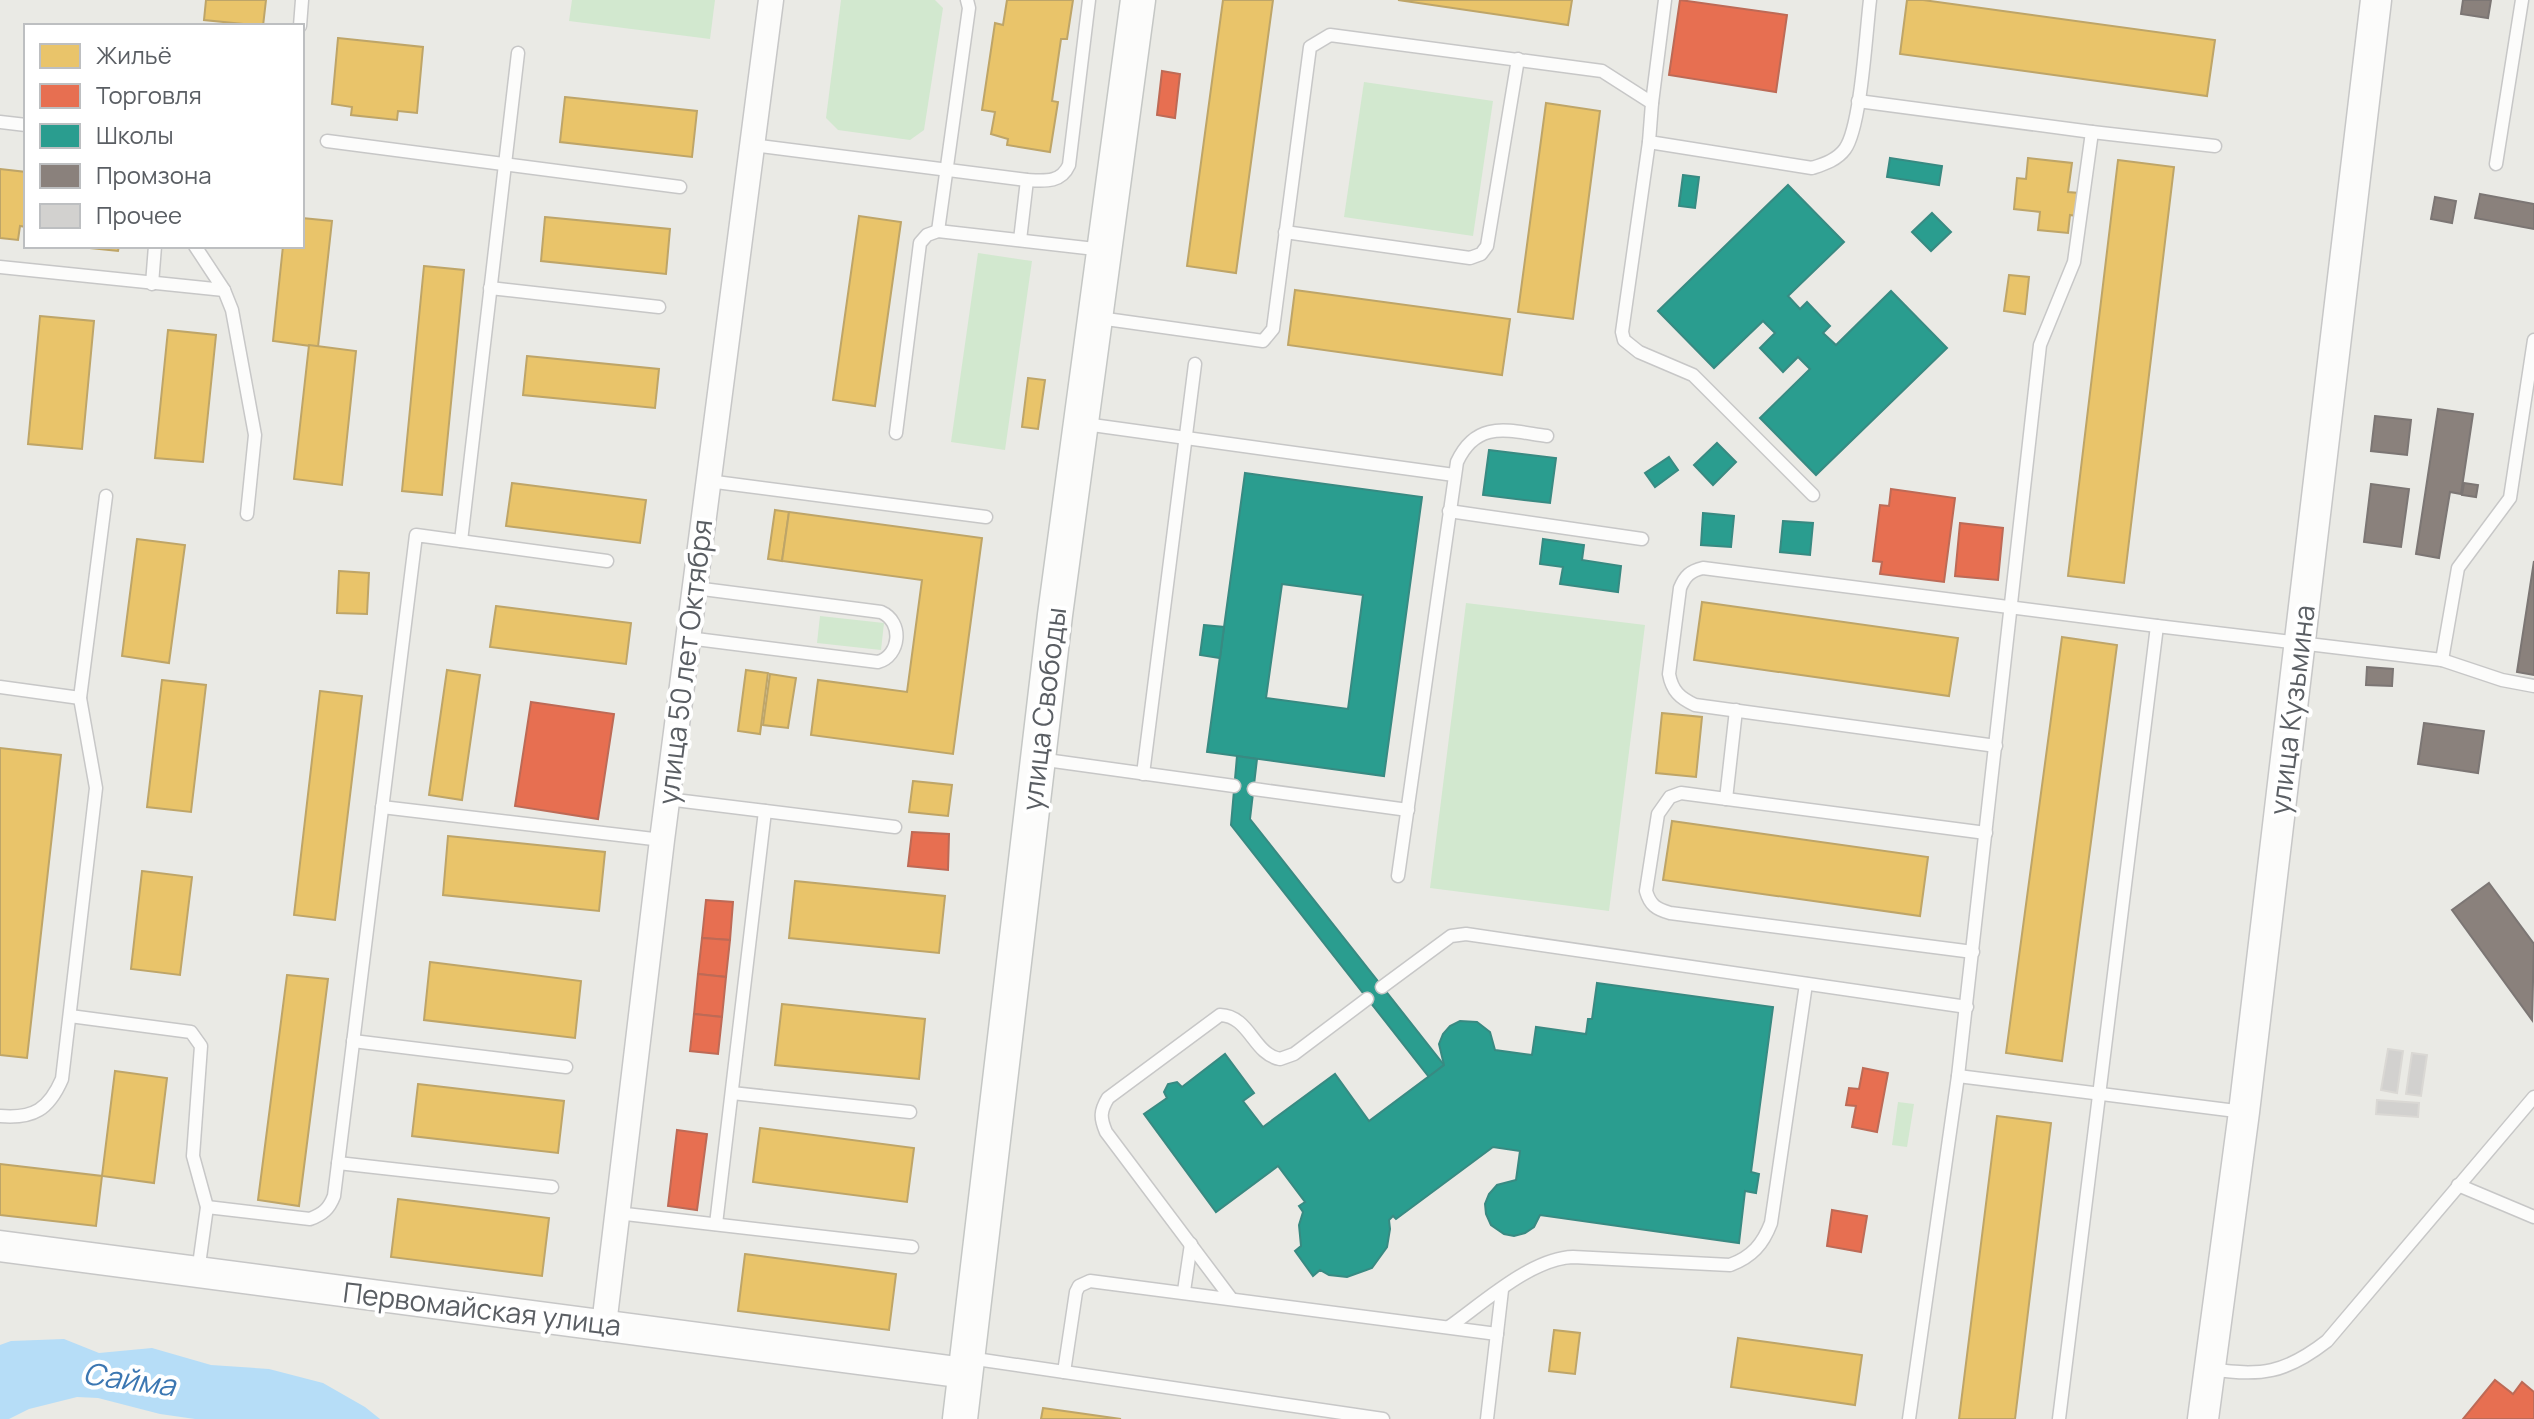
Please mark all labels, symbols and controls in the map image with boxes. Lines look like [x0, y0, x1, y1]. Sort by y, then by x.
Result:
legend [24, 24, 304, 248]
text: Жильё [96, 38, 172, 71]
text: Торговля [96, 78, 202, 111]
text: Школы [96, 118, 174, 151]
text: Промзона [96, 158, 211, 191]
text: Прочее [96, 198, 182, 231]
street label: улица 50 лет Октября [648, 517, 720, 807]
street label: улица Кузьмина [2259, 603, 2323, 817]
street label: улица Свободы [1012, 605, 1074, 813]
street label: Первомайская улица [341, 1272, 623, 1344]
water label: Сайма [80, 1352, 179, 1405]

